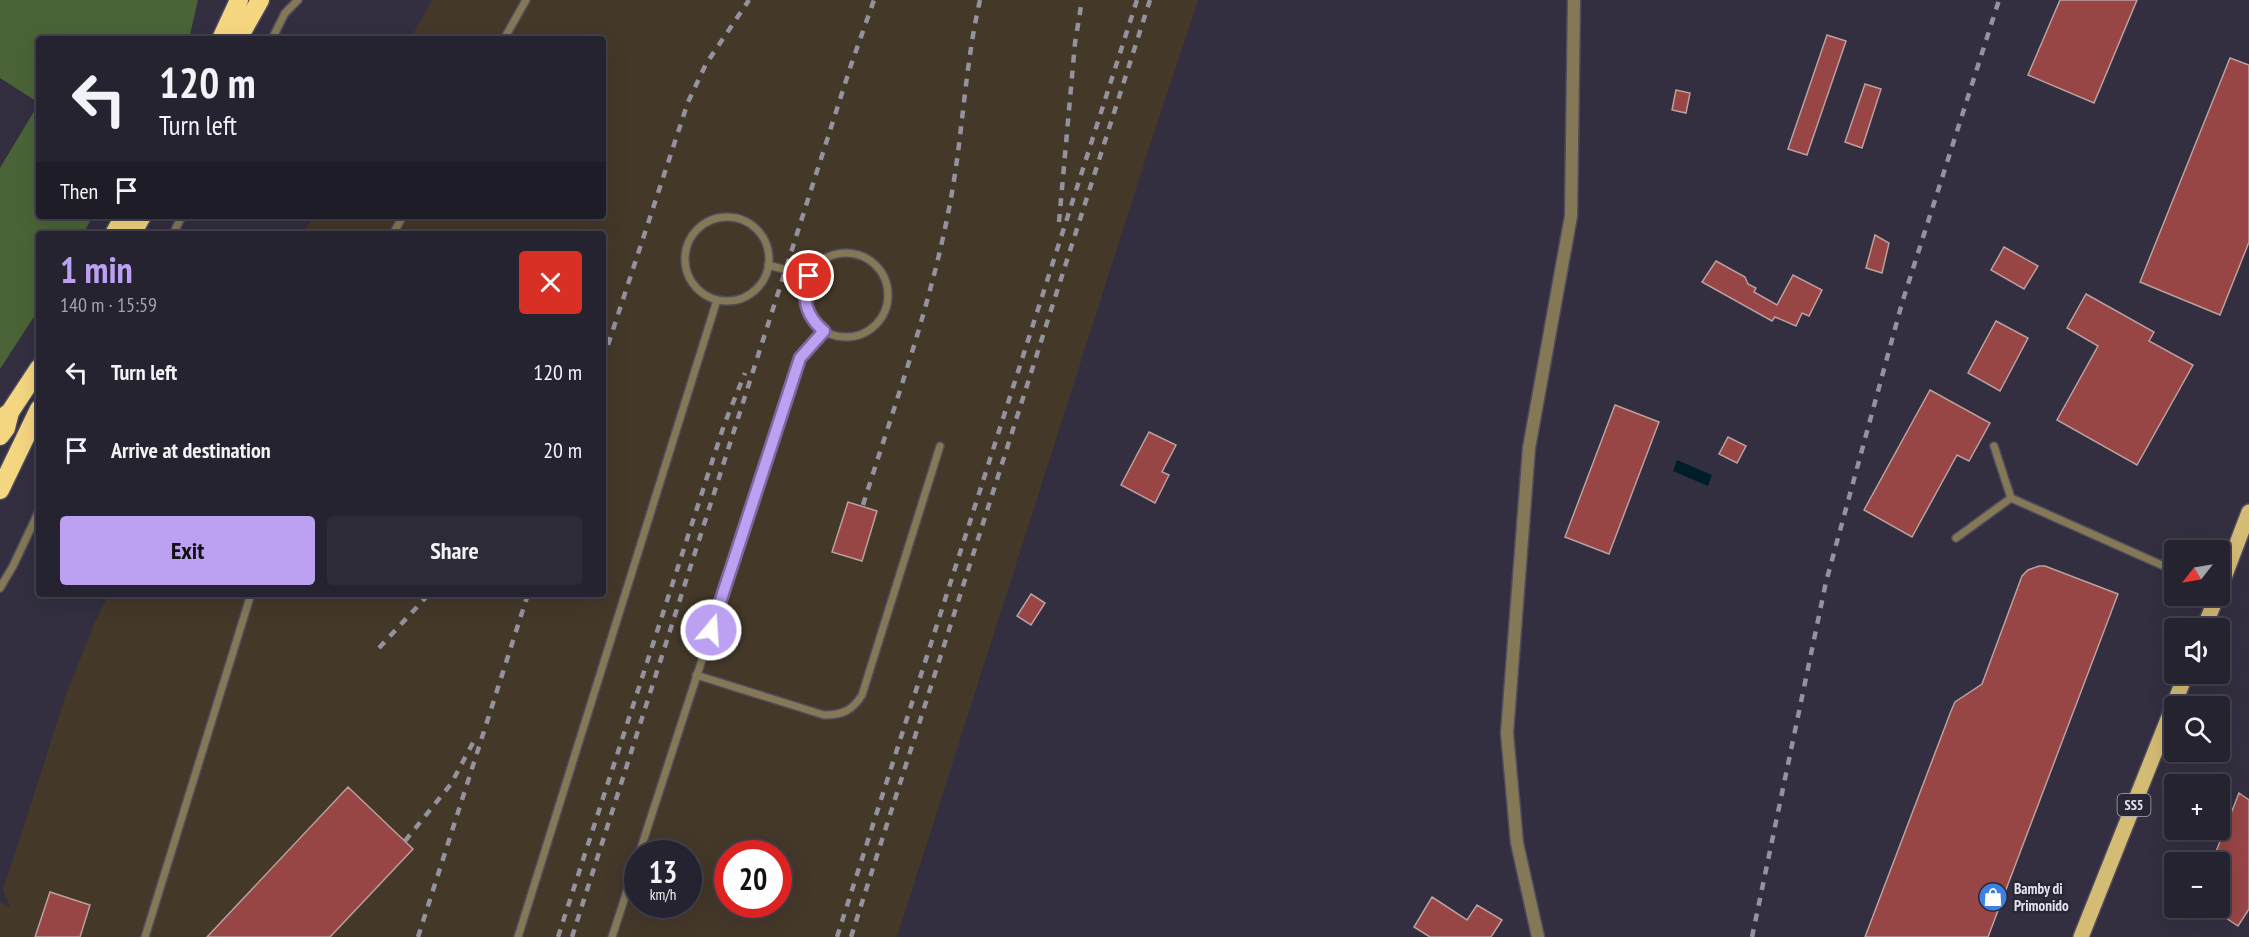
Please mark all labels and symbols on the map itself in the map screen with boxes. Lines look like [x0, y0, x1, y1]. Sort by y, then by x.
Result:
pin [783, 250, 834, 301]
north arrow [2164, 540, 2230, 606]
position arrow [679, 598, 743, 662]
road number: SS5 [2118, 794, 2150, 816]
speed limit sign: 20 [714, 840, 792, 918]
place label: Bamby di Primonido [2014, 879, 2069, 915]
shop icon: Bamby di Primonido [1977, 881, 2009, 913]

